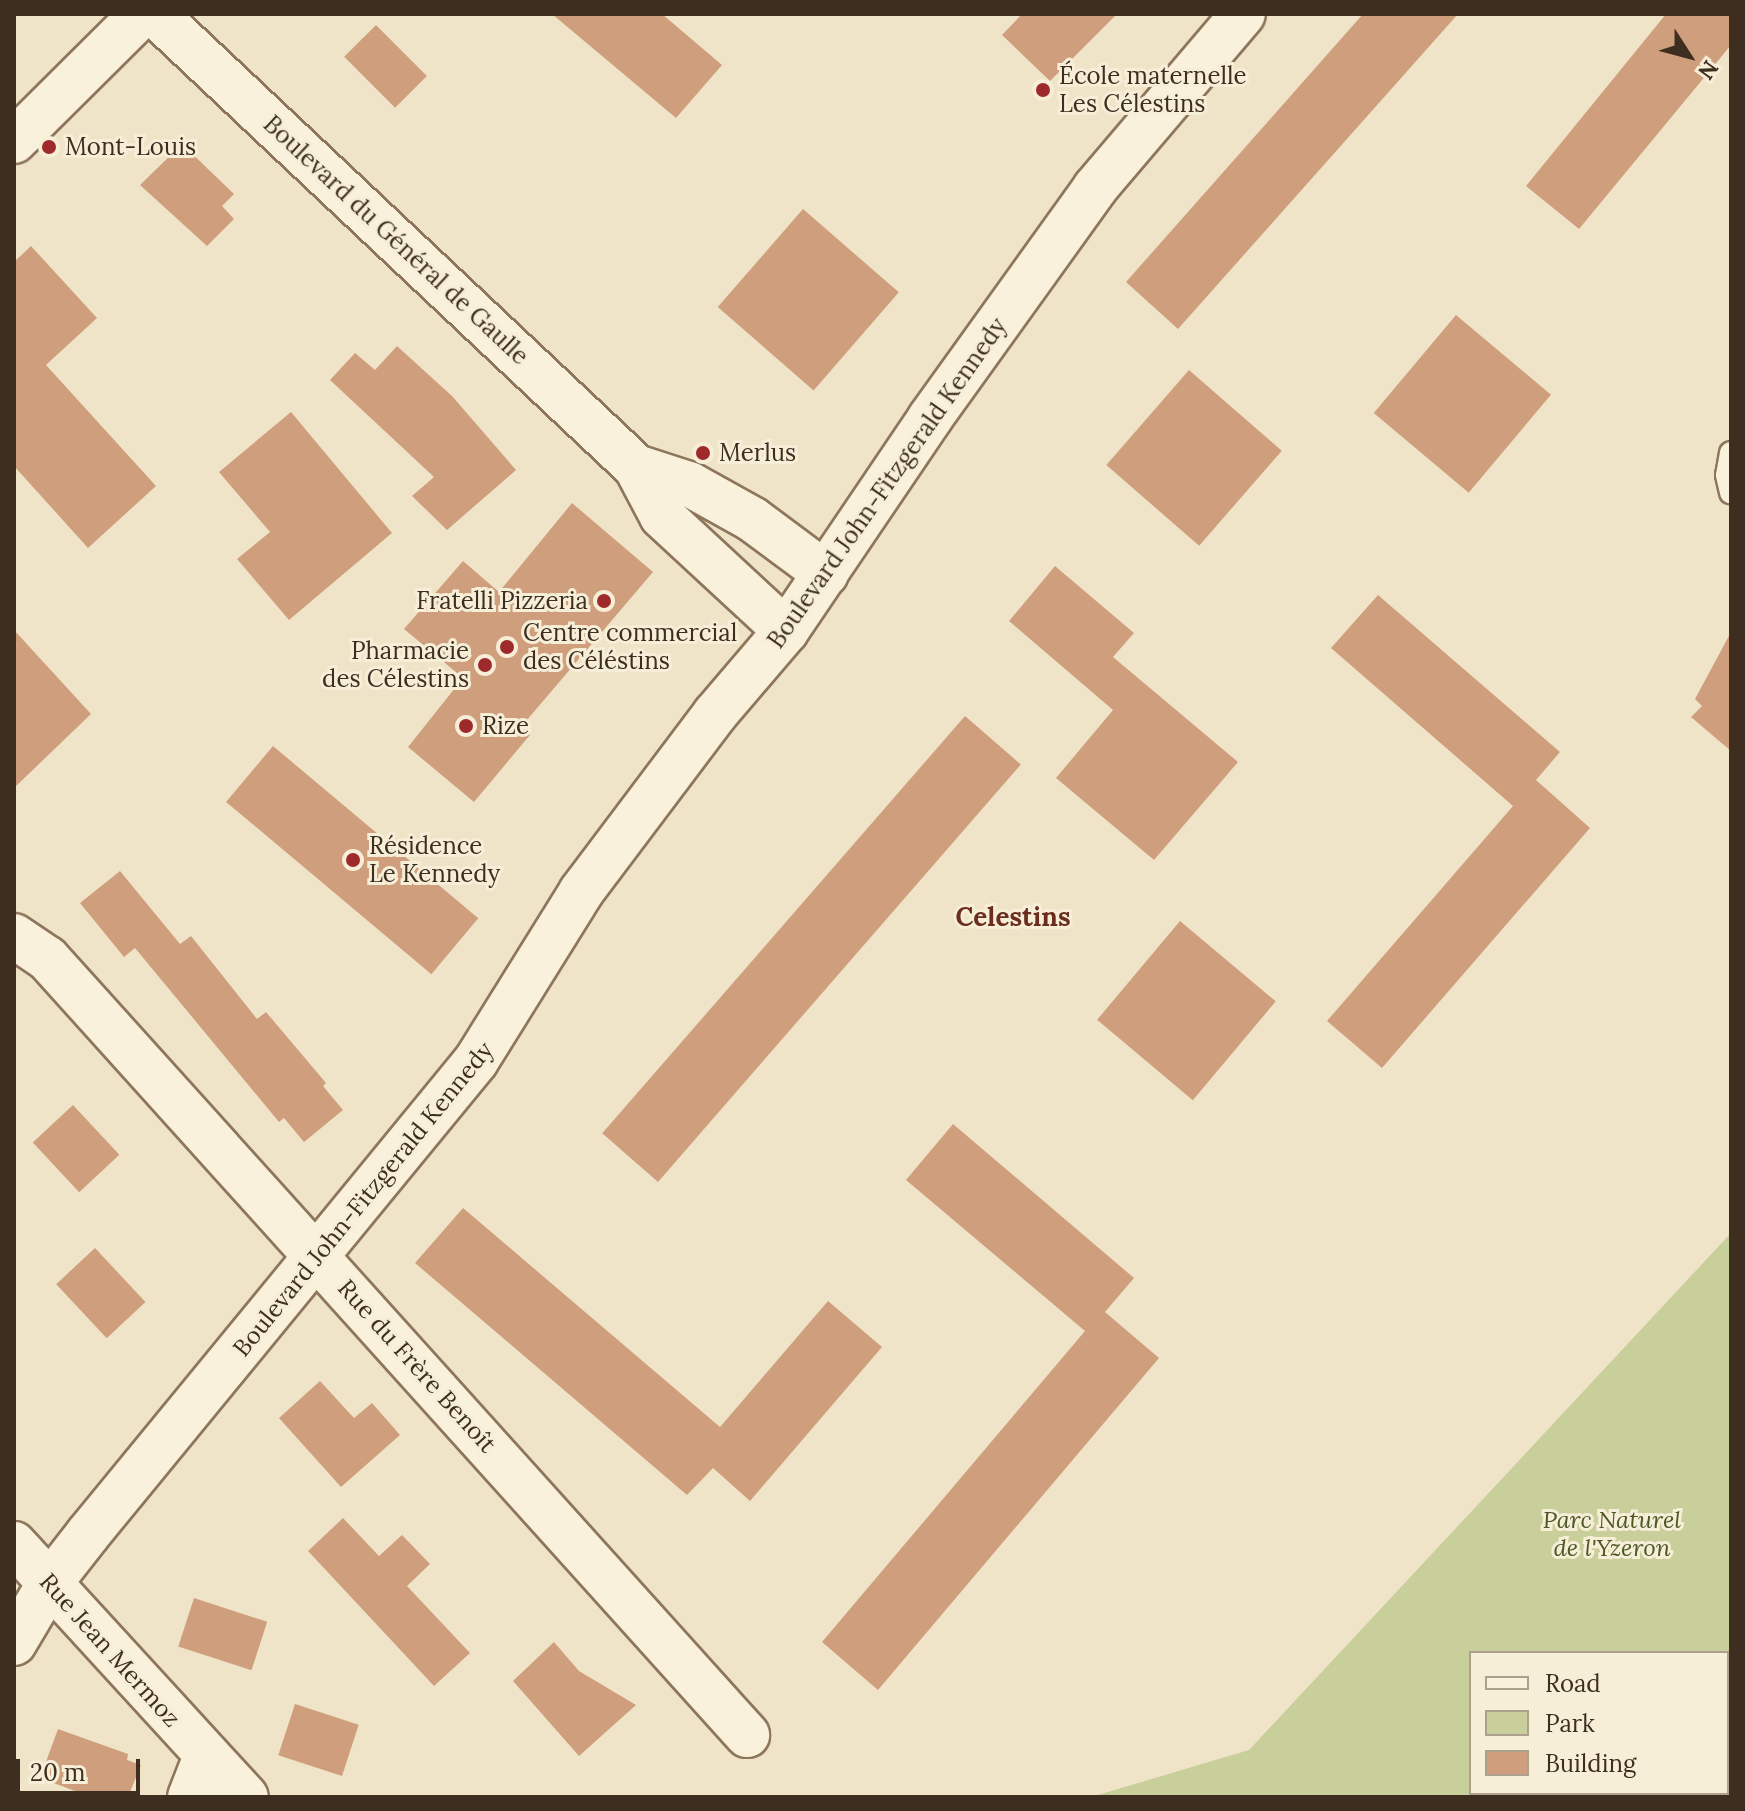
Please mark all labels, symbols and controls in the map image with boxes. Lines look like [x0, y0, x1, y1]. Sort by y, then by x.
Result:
north arrow [1649, 16, 1729, 96]
text: N [1692, 55, 1725, 85]
place label: École maternelle Les Célestins [1059, 62, 1246, 118]
marker: École maternelle Les Célestins [1034, 81, 1052, 99]
street label: Boulevard du Général de Gaulle [258, 110, 534, 370]
place label: Mont-Louis [65, 133, 196, 161]
marker: Mont-Louis [40, 138, 58, 156]
street label: Boulevard John-Fitzgerald Kennedy [761, 312, 1013, 654]
place label: Merlus [719, 439, 796, 467]
marker: Merlus [694, 444, 712, 462]
place label: Fratelli Pizzeria [416, 587, 588, 615]
marker: Fratelli Pizzeria [595, 592, 613, 610]
place label: Centre commercial des Céléstins [523, 619, 737, 675]
place label: Pharmacie des Célestins [322, 637, 469, 693]
marker: Centre commercial des Céléstins [498, 638, 516, 656]
marker: Pharmacie des Célestins [476, 656, 494, 674]
place label: Rize [482, 712, 529, 740]
marker: Rize [457, 717, 475, 735]
place label: Résidence Le Kennedy [369, 832, 500, 888]
marker: Résidence Le Kennedy [344, 851, 362, 869]
district label: Celestins [955, 901, 1071, 933]
street label: Boulevard John-Fitzgerald Kennedy [227, 1036, 499, 1362]
street label: Rue du Frère Benoît [332, 1274, 502, 1458]
park label: Parc Naturel de l'Yzeron [1543, 1506, 1681, 1562]
street label: Rue Jean Mermoz [34, 1567, 186, 1733]
legend [1469, 1651, 1729, 1795]
text: Road [1545, 1668, 1601, 1699]
text: Park [1545, 1708, 1595, 1739]
scale bar [20, 1743, 144, 1793]
text: Building [1545, 1748, 1636, 1779]
text: 20 m [30, 1757, 86, 1788]

